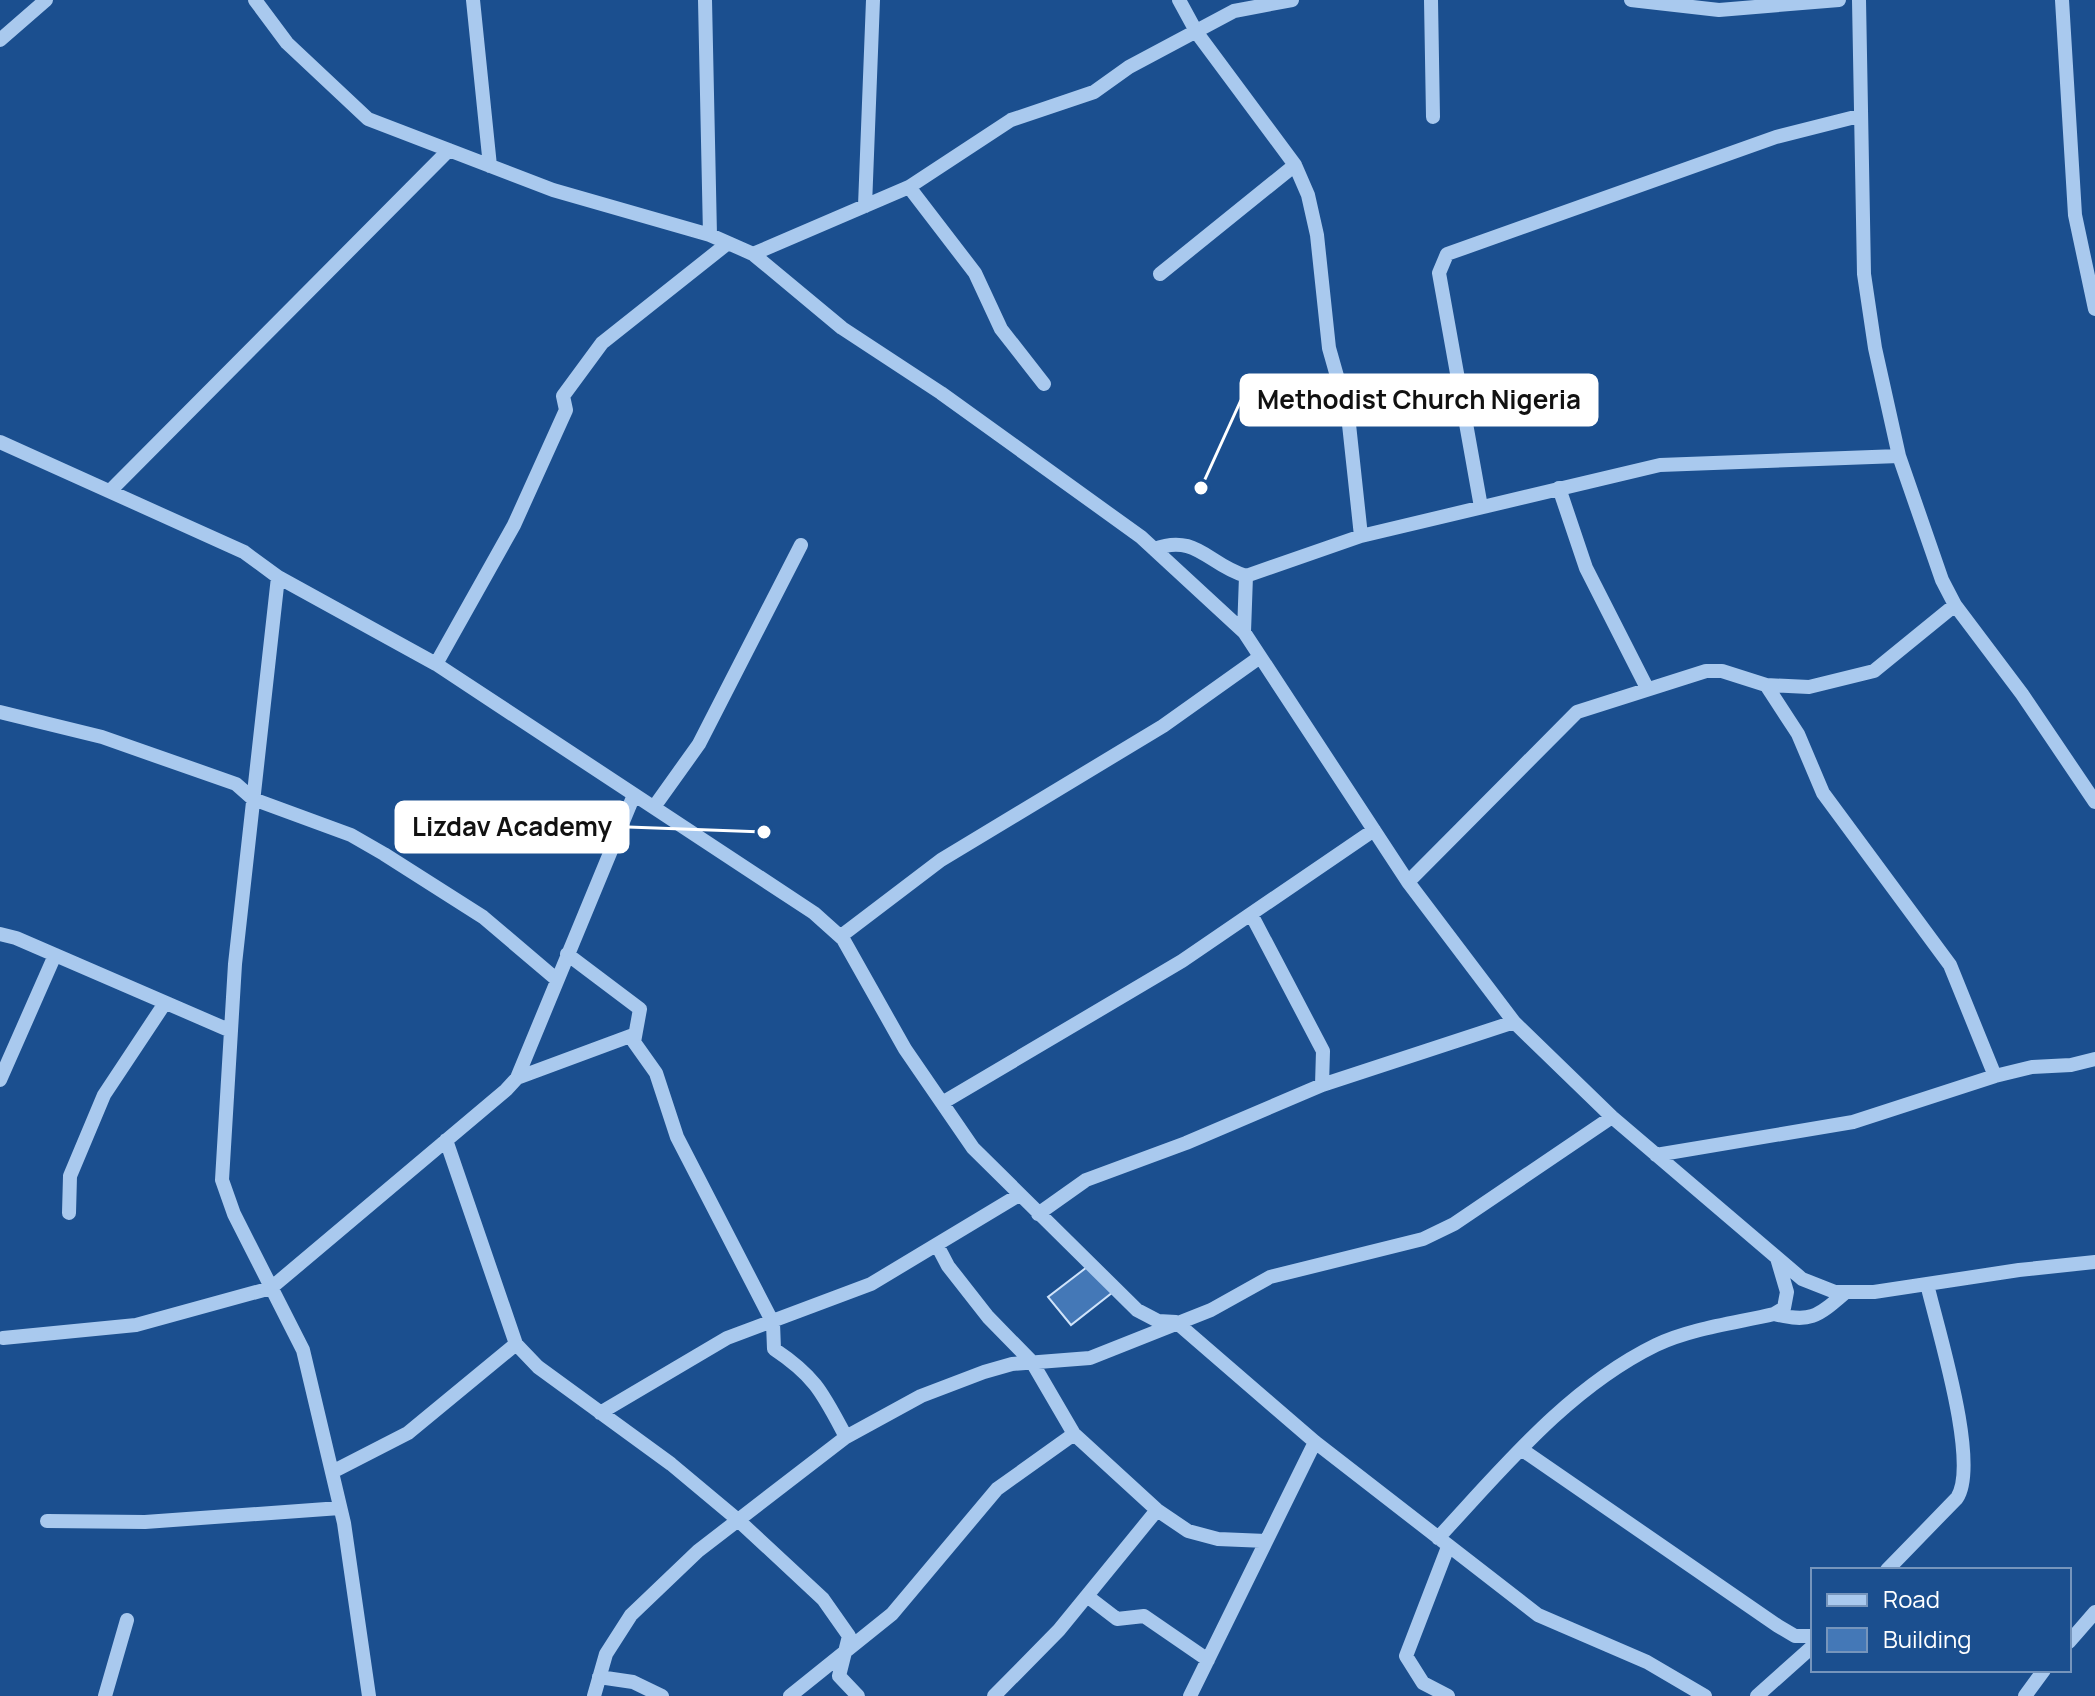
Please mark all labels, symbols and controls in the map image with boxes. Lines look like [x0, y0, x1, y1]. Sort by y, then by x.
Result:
callout: Methodist Church Nigeria [1241, 375, 1597, 425]
text: Methodist Church Nigeria [1257, 381, 1581, 417]
callout: Lizdav Academy [396, 802, 628, 852]
text: Lizdav Academy [412, 808, 612, 844]
legend [1811, 1568, 2071, 1672]
text: Road [1883, 1582, 1940, 1615]
text: Building [1883, 1622, 1971, 1655]

